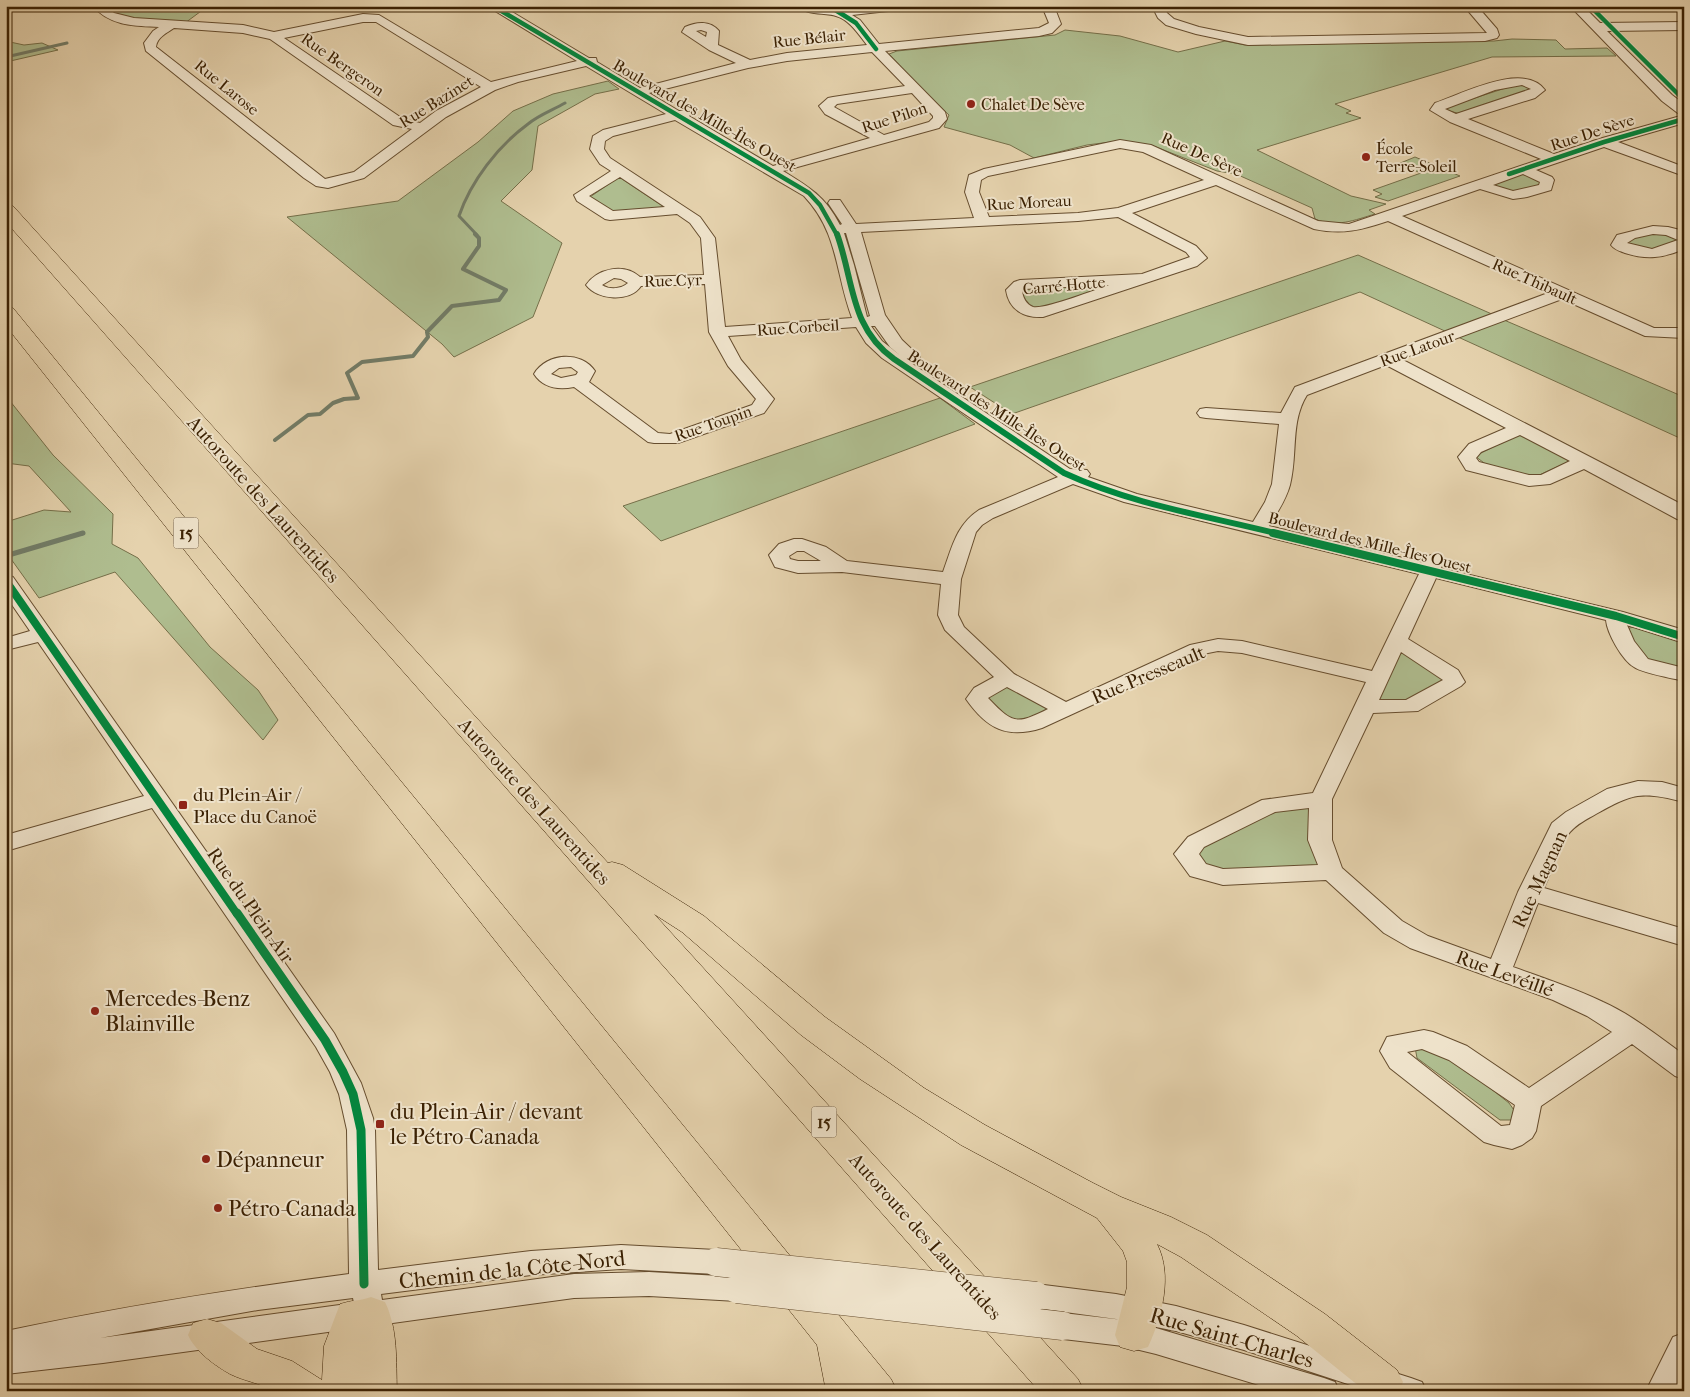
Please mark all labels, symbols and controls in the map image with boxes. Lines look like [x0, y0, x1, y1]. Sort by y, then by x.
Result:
street label: Rue Bélair [772, 25, 847, 52]
street label: Rue Bergeron [297, 29, 389, 100]
street label: Boulevard des Mille-Îles Ouest [610, 54, 801, 176]
street label: Rue Larose [191, 56, 263, 119]
street label: Rue Bazinet [396, 71, 477, 132]
place label: Chalet De Sève [981, 95, 1085, 114]
street label: Rue Pilon [859, 98, 930, 137]
marker: Chalet De Sève [965, 98, 977, 110]
street label: Rue De Sève [1548, 110, 1636, 155]
street label: Rue De Sève [1158, 128, 1245, 181]
place label: École Terre-Soleil [1376, 138, 1457, 176]
marker: École Terre-Soleil [1360, 151, 1372, 163]
street label: Rue Moreau [986, 191, 1072, 214]
street label: Rue Thibault [1489, 254, 1581, 309]
street label: Rue Cyr [644, 270, 702, 291]
street label: Carré Hotte [1022, 272, 1106, 299]
street label: Rue Corbeil [756, 315, 841, 340]
street label: Rue Latour [1377, 326, 1457, 371]
street label: Boulevard des Mille-Îles Ouest [904, 345, 1090, 475]
street label: Rue Toupin [672, 401, 755, 446]
street label: Autoroute des Laurentides [182, 411, 344, 587]
street label: Boulevard des Mille-Îles Ouest [1266, 507, 1474, 577]
road number: 15 [174, 518, 198, 548]
street label: Rue Presseault [1088, 641, 1209, 709]
street label: Autoroute des Laurentides [453, 713, 615, 889]
place label: du Plein-Air / Place du Canoë [193, 784, 317, 828]
marker: du Plein-Air / Place du Canoë [177, 799, 189, 811]
street label: Rue Magnan [1508, 827, 1572, 932]
street label: Rue du Plein-Air [202, 843, 299, 968]
street label: Rue Levéillé [1453, 946, 1556, 1002]
place label: Mercedes-Benz Blainville [105, 986, 250, 1037]
marker: Mercedes-Benz Blainville [89, 1005, 101, 1017]
place label: du Plein-Air / devant le Pétro-Canada [389, 1099, 583, 1150]
road number: 15 [812, 1106, 836, 1138]
marker: du Plein-Air / devant le Pétro-Canada [374, 1118, 386, 1130]
place label: Dépanneur [216, 1147, 324, 1173]
street label: Autoroute des Laurentides [844, 1148, 1006, 1324]
marker: Dépanneur [200, 1153, 212, 1165]
place label: Pétro-Canada [228, 1196, 357, 1222]
marker: Pétro-Canada [212, 1202, 224, 1214]
street label: Chemin de la Côte-Nord [398, 1245, 628, 1295]
street label: Rue Saint-Charles [1147, 1302, 1317, 1374]

